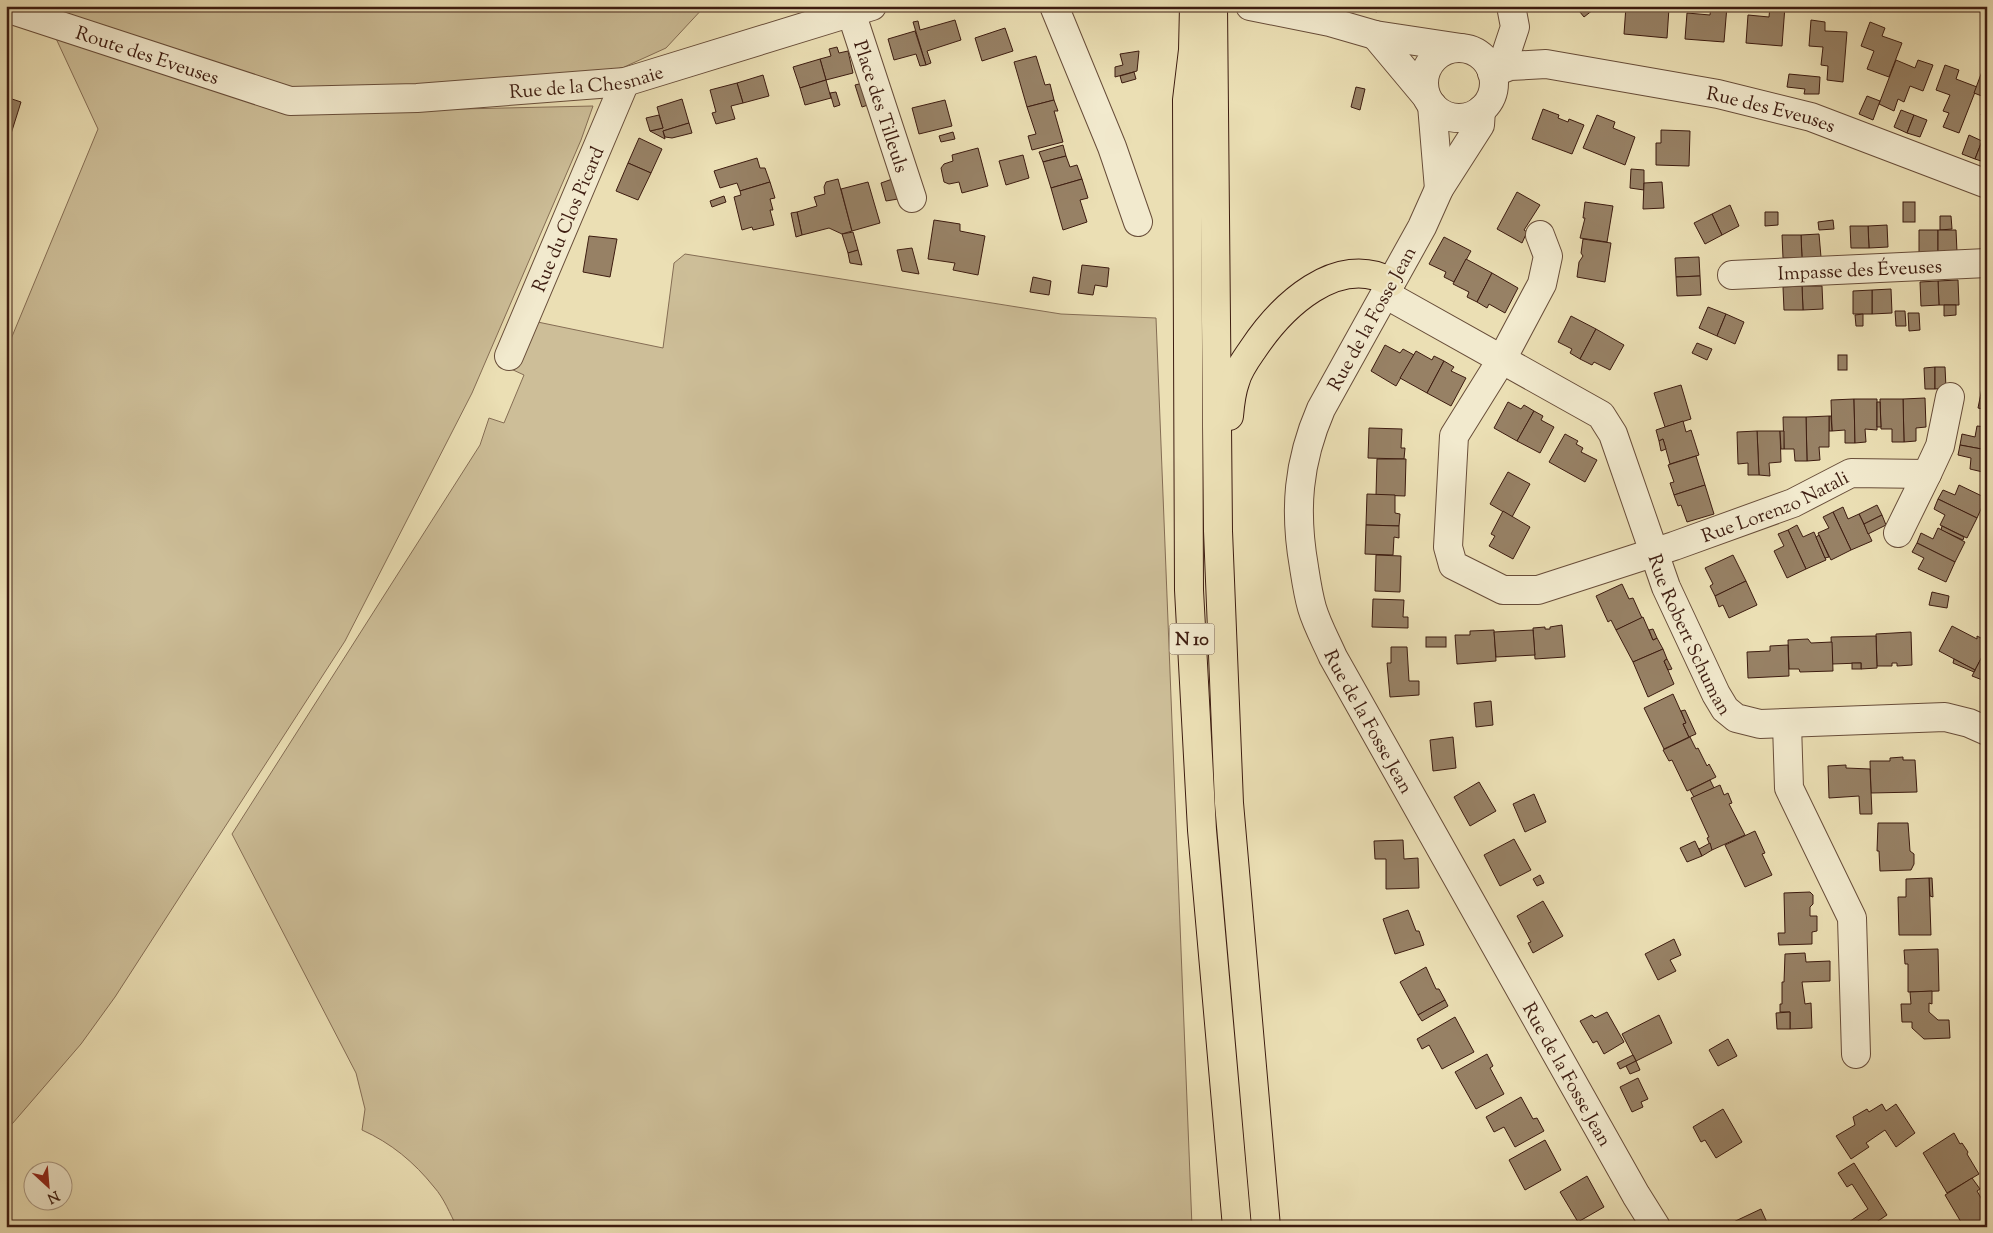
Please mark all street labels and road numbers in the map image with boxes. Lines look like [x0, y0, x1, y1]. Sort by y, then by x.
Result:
street label: Route des Eveuses [72, 21, 222, 93]
street label: Place des Tilleuls [845, 37, 914, 177]
street label: Rue de la Chesnaie [508, 60, 667, 107]
street label: Rue des Eveuses [1704, 81, 1839, 141]
street label: Rue du Clos Picard [527, 143, 612, 297]
street label: Rue de la Fosse Jean [1322, 242, 1424, 396]
street label: Impasse des Éveuses [1777, 254, 1943, 289]
street label: Rue Lorenzo Natali [1698, 465, 1854, 551]
street label: Rue Robert Schuman [1640, 551, 1737, 721]
road number: N 10 [1170, 624, 1214, 654]
street label: Rue de la Fosse Jean [1315, 646, 1418, 799]
street label: Rue de la Fosse Jean [1514, 998, 1617, 1152]

